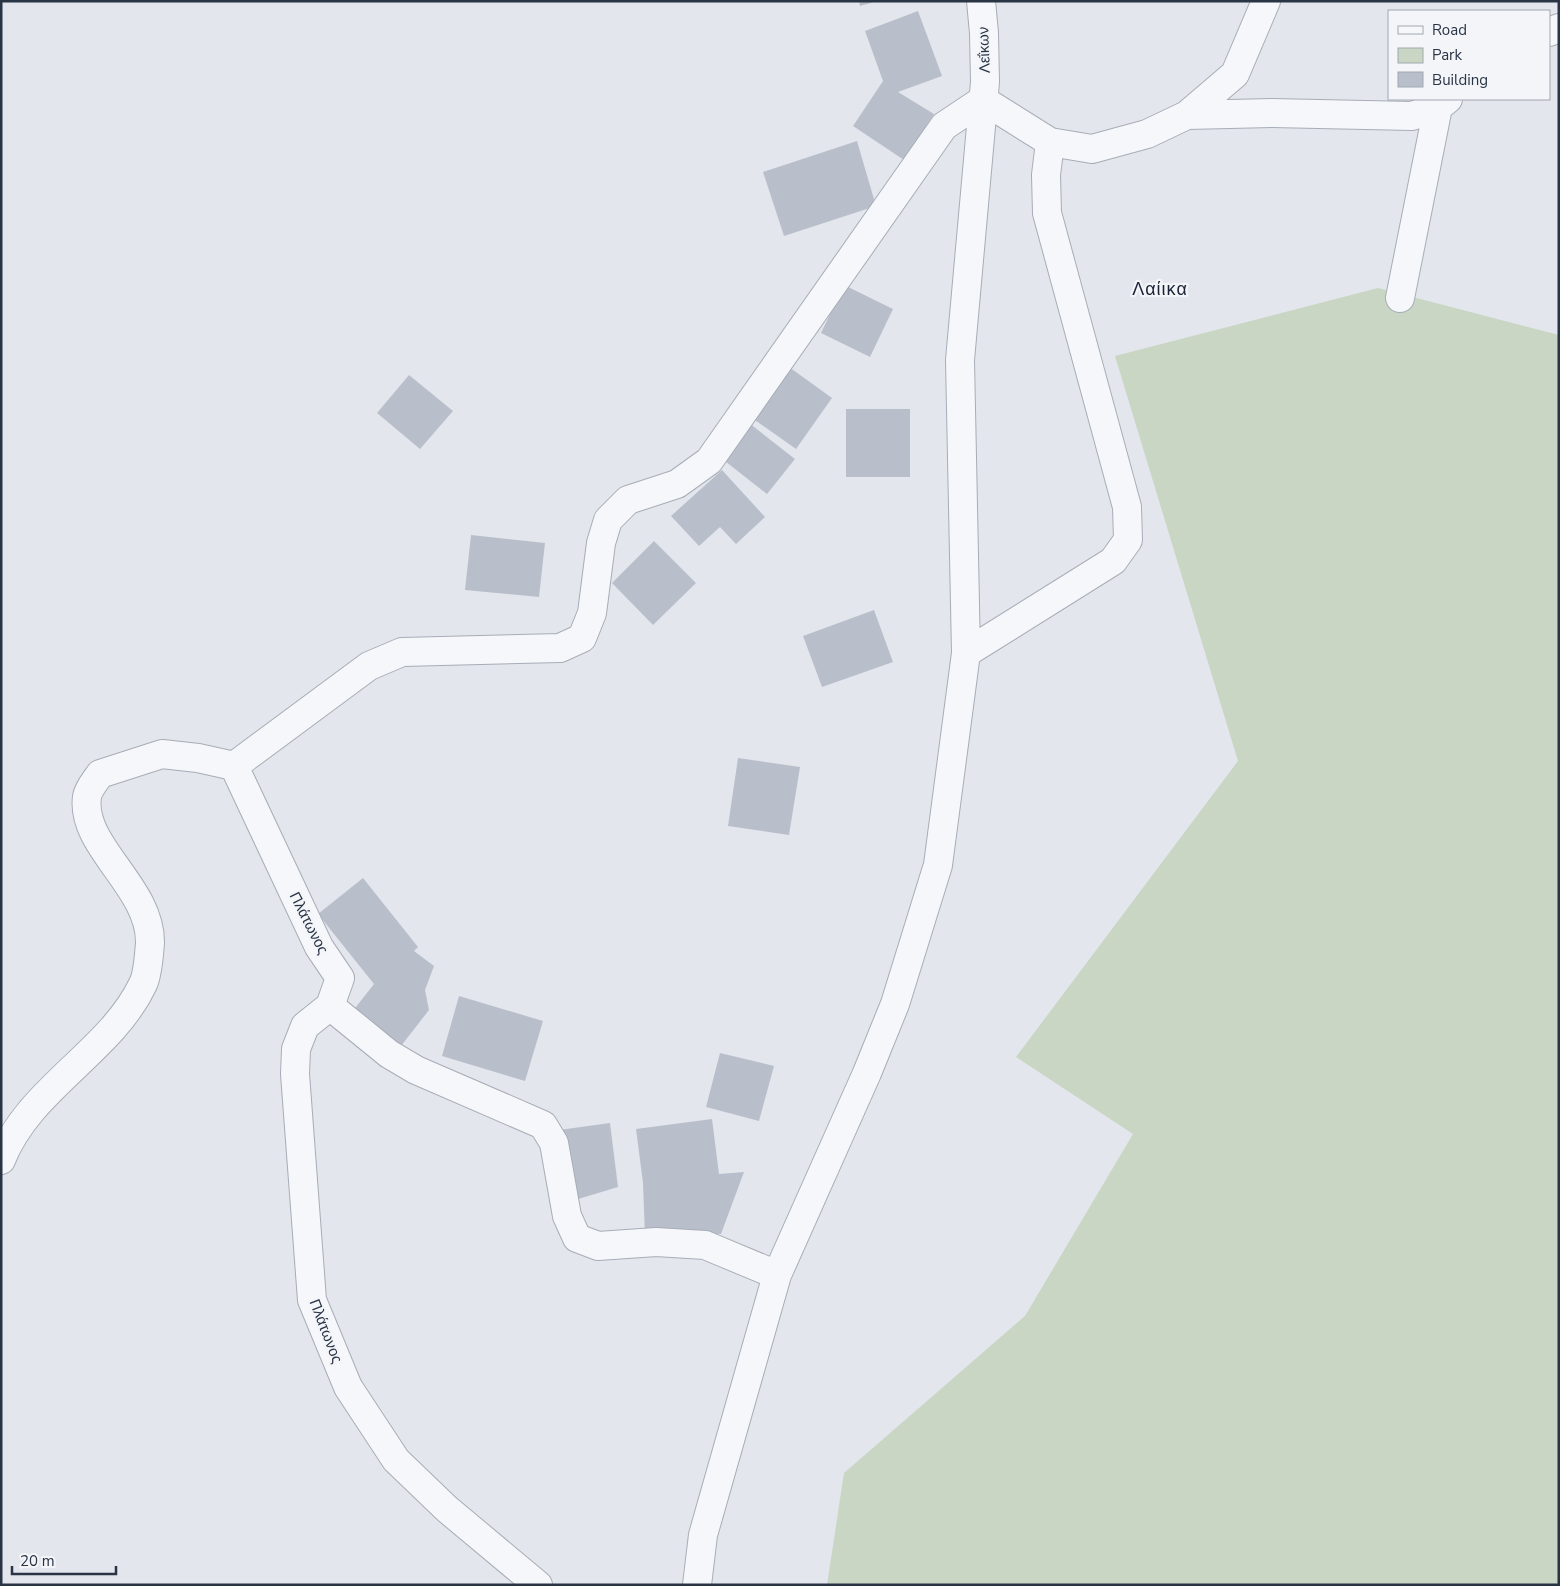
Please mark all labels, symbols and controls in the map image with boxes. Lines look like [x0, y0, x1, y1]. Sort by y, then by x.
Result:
legend [1388, 10, 1550, 100]
text: Road [1432, 20, 1467, 40]
street label: Λεΐκων [973, 26, 995, 74]
text: Park [1432, 45, 1462, 65]
text: Building [1432, 70, 1488, 90]
district label: Λαίικα [1132, 277, 1188, 301]
street label: Πλάτωνος [285, 888, 333, 958]
street label: Πλάτωνος [305, 1296, 347, 1366]
scale bar [12, 1544, 116, 1576]
text: 20 m [20, 1551, 55, 1571]

